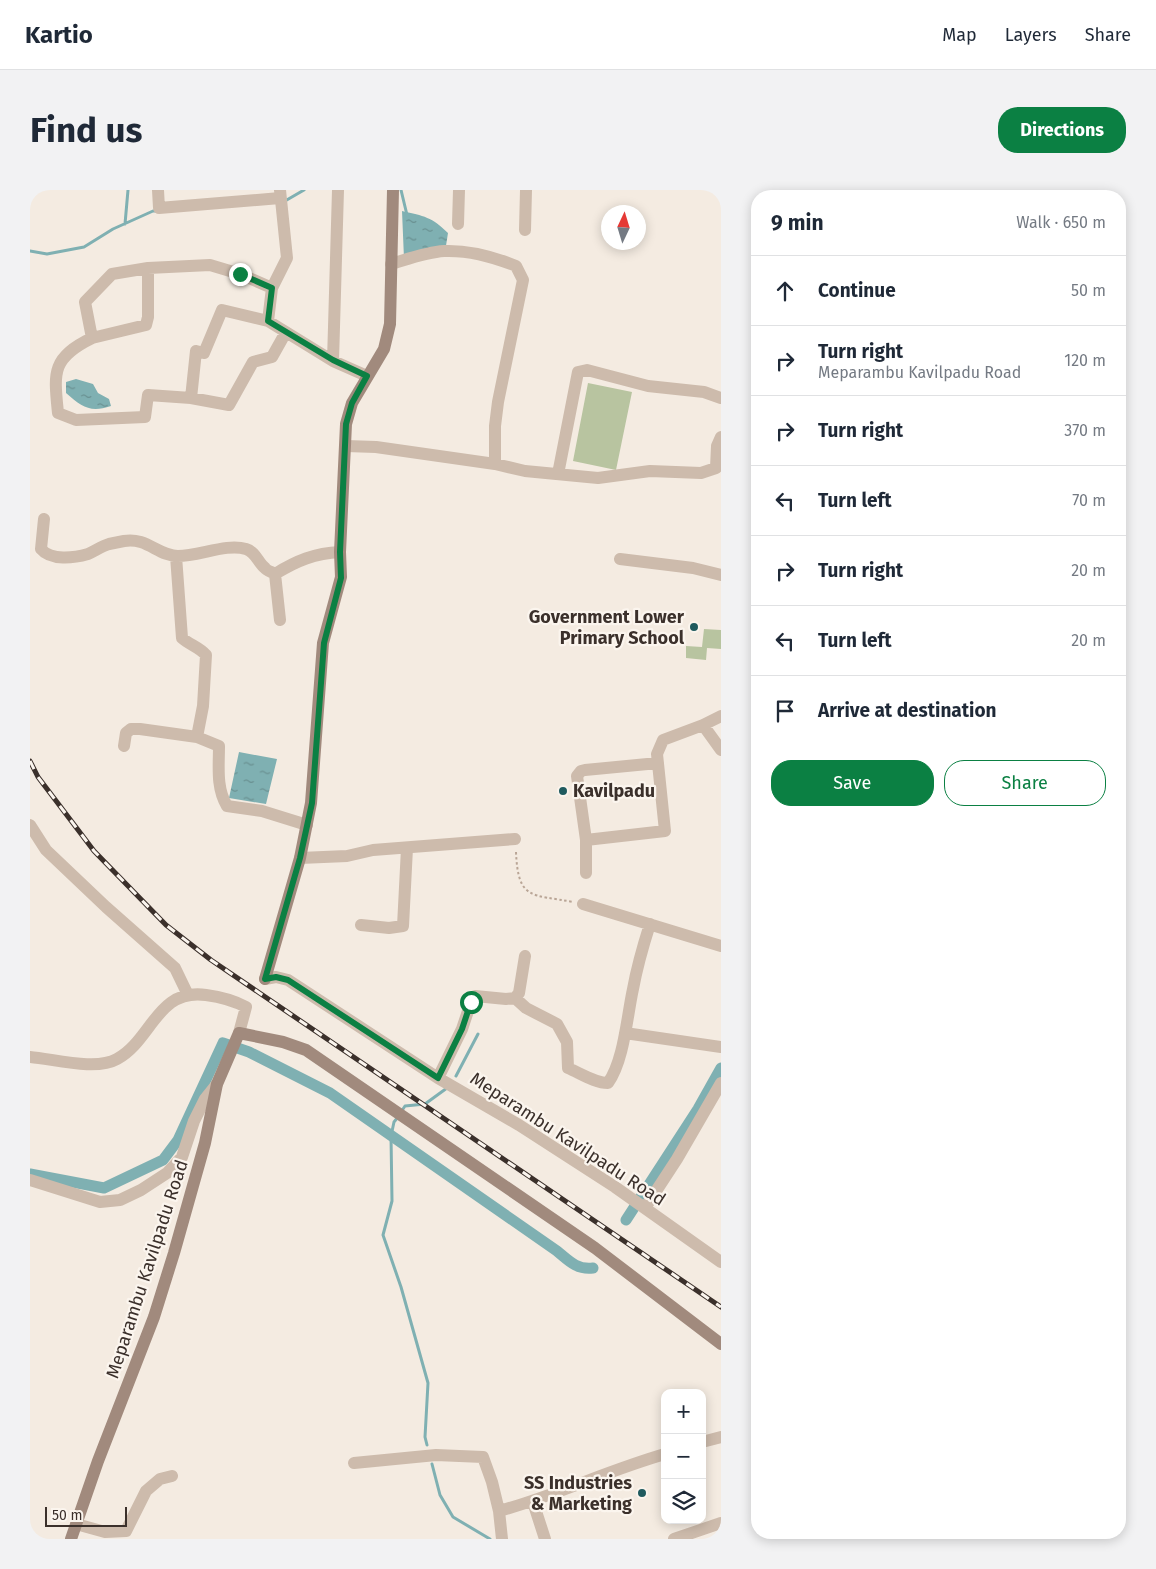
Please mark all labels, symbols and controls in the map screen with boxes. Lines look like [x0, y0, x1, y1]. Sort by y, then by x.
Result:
text: Kartio [25, 21, 93, 49]
text: Map [942, 24, 977, 46]
text: Layers [1005, 24, 1057, 46]
text: Share [1085, 24, 1131, 46]
button: Directions [998, 107, 1126, 153]
text: Find us [30, 109, 142, 151]
north arrow [601, 205, 646, 250]
text: 9 min [771, 210, 824, 236]
text: Walk · 650 m [1016, 213, 1106, 232]
route end [229, 263, 252, 286]
icon: ahead [771, 277, 799, 305]
text: Continue [818, 279, 896, 302]
text: 50 m [1071, 281, 1106, 300]
text: Turn right [818, 340, 903, 363]
icon: right [771, 347, 799, 375]
text: 120 m [1064, 351, 1106, 370]
text: Meparambu Kavilpadu Road [818, 363, 1021, 382]
icon: right [771, 417, 799, 445]
text: Turn right [818, 419, 903, 442]
text: 370 m [1064, 421, 1106, 440]
icon: left [771, 487, 799, 515]
text: Turn left [818, 489, 892, 512]
text: 70 m [1072, 491, 1106, 510]
icon: right [771, 557, 799, 585]
text: Turn right [818, 559, 903, 582]
text: 20 m [1071, 561, 1106, 580]
place label: Government Lower Primary School [529, 606, 685, 649]
marker: Government Lower Primary School [688, 621, 700, 633]
icon: left [771, 627, 799, 655]
text: Turn left [818, 629, 892, 652]
text: 20 m [1071, 631, 1106, 650]
icon: arrive [771, 697, 799, 725]
text: Arrive at destination [818, 699, 997, 722]
button: Save [771, 760, 934, 806]
button: Share [944, 760, 1106, 806]
place label: Kavilpadu [573, 780, 655, 802]
marker: Kavilpadu [557, 785, 569, 797]
route start [460, 991, 483, 1014]
street label: Meparambu Kavilpadu Road [466, 1068, 670, 1210]
street label: Meparambu Kavilpadu Road [101, 1157, 193, 1381]
map controls [661, 1389, 706, 1524]
button: + [661, 1389, 706, 1434]
button: − [661, 1434, 706, 1479]
place label: SS Industries & Marketing [524, 1472, 632, 1515]
button: layers [661, 1479, 706, 1524]
marker: SS Industries & Marketing [636, 1487, 648, 1499]
scale bar [45, 1504, 128, 1527]
text: 50 m [52, 1507, 83, 1524]

